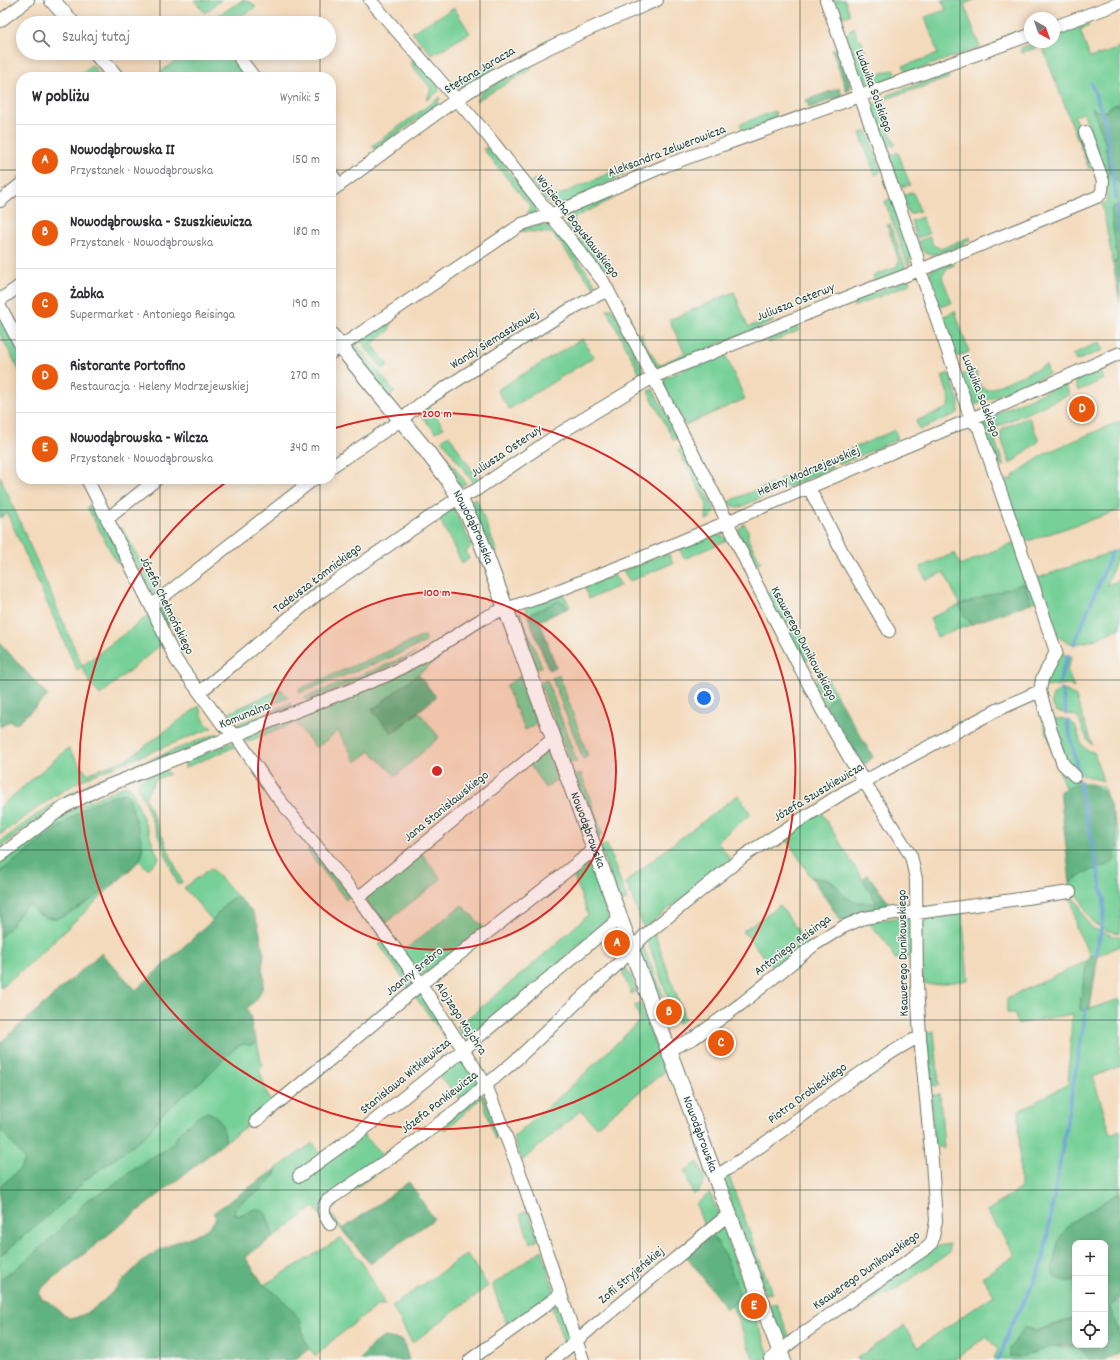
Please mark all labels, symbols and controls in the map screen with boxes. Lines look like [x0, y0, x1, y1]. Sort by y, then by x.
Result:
north arrow [1024, 12, 1060, 48]
search box [16, 16, 336, 60]
icon: search [30, 27, 52, 49]
text: Szukaj tutaj [62, 27, 130, 49]
street label: Stefana Jaracza [441, 42, 520, 100]
street label: Ludwika Solskiego [849, 47, 897, 135]
text: W pobliżu [32, 86, 89, 110]
text: Wyniki: 5 [280, 89, 320, 108]
street label: Aleksandra Zelwerowicza [605, 120, 730, 183]
text: Nowodąbrowska II [70, 140, 175, 162]
text: A [41, 151, 49, 170]
text: 150 m [292, 151, 320, 170]
text: Przystanek · Nowodąbrowska [70, 162, 213, 181]
street label: Wojciecha Bogusławskiego [530, 171, 624, 283]
text: Nowodąbrowska - Szuszkiewicza [70, 212, 251, 234]
text: B [42, 223, 48, 242]
text: 180 m [293, 223, 320, 242]
text: Przystanek · Nowodąbrowska [70, 234, 213, 253]
street label: Juliusza Osterwy [754, 278, 839, 327]
text: Żabka [70, 284, 103, 306]
text: C [42, 295, 48, 314]
text: 190 m [292, 295, 320, 314]
street label: Wandy Siemaszkowej [447, 305, 543, 375]
text: Supermarket · Antoniego Reisinga [70, 306, 235, 325]
street label: Ludwika Solskiego [956, 352, 1005, 440]
text: Ristorante Portofino [70, 356, 185, 378]
text: D [42, 367, 48, 386]
text: 270 m [290, 367, 320, 386]
text: Restauracja · Heleny Modrzejewskiej [70, 378, 249, 397]
pin: D [1069, 394, 1095, 424]
text: 200 m [422, 406, 452, 423]
street label: Juliusza Osterwy [467, 421, 547, 483]
text: Nowodąbrowska - Wilcza [70, 428, 208, 450]
text: E [42, 439, 48, 458]
text: 340 m [290, 439, 320, 458]
street label: Heleny Modrzejewskiej [755, 442, 863, 502]
text: Przystanek · Nowodąbrowska [70, 450, 213, 469]
street label: Nowodąbrowska [447, 486, 498, 568]
street label: Tadeusza Łomnickiego [270, 539, 367, 619]
street label: Józefa Chełmońskiego [134, 554, 198, 659]
street label: Ksawerego Dunikowskiego [765, 583, 841, 705]
text: 100 m [424, 585, 450, 602]
your location [694, 688, 714, 708]
street label: Komunalna [217, 697, 274, 735]
street label: Józefa Szuszkiewicza [770, 758, 868, 827]
centre of rings [430, 764, 444, 778]
street label: Jana Stanisławskiego [400, 767, 494, 847]
street label: Nowodąbrowska [565, 789, 611, 872]
street label: Ksawerego Dunikowskiego [893, 889, 915, 1017]
street label: Antoniego Reisinga [750, 910, 836, 981]
pin: A [604, 928, 630, 958]
street label: Joanny Srebro [382, 943, 448, 1001]
street label: Alojzego Majchra [429, 979, 491, 1060]
pin: B [656, 997, 682, 1027]
pin: C [708, 1028, 734, 1058]
street label: Stanisława Witkiewicza [356, 1034, 456, 1120]
street label: Piotra Drobieckiego [764, 1059, 852, 1129]
street label: Józefa Pankiewicza [397, 1066, 483, 1139]
street label: Nowodąbrowska [677, 1093, 723, 1176]
street label: Ksawerego Dunikowskiego [809, 1227, 925, 1315]
map controls [1072, 1240, 1108, 1348]
button: + [1072, 1240, 1108, 1276]
street label: Zofii Stryjeńskiej [595, 1243, 669, 1309]
button: − [1072, 1276, 1108, 1312]
pin: E [741, 1291, 767, 1321]
button: locate [1072, 1312, 1108, 1348]

